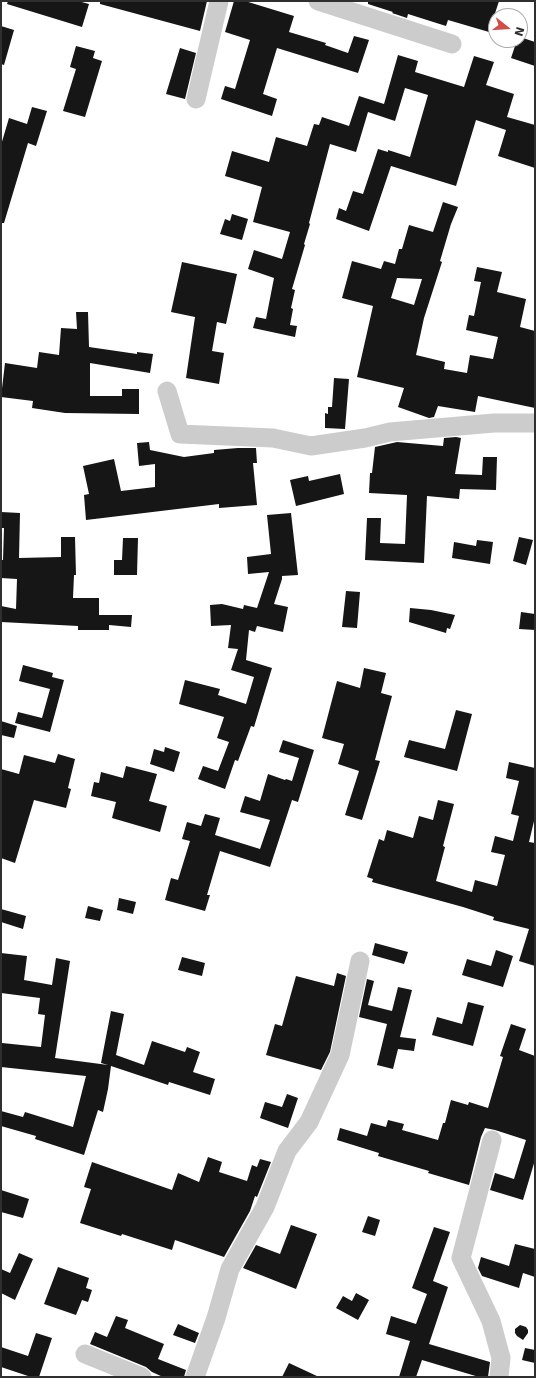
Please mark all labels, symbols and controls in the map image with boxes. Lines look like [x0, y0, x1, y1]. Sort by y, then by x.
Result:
north arrow [488, 8, 528, 48]
text: N [511, 25, 527, 38]

